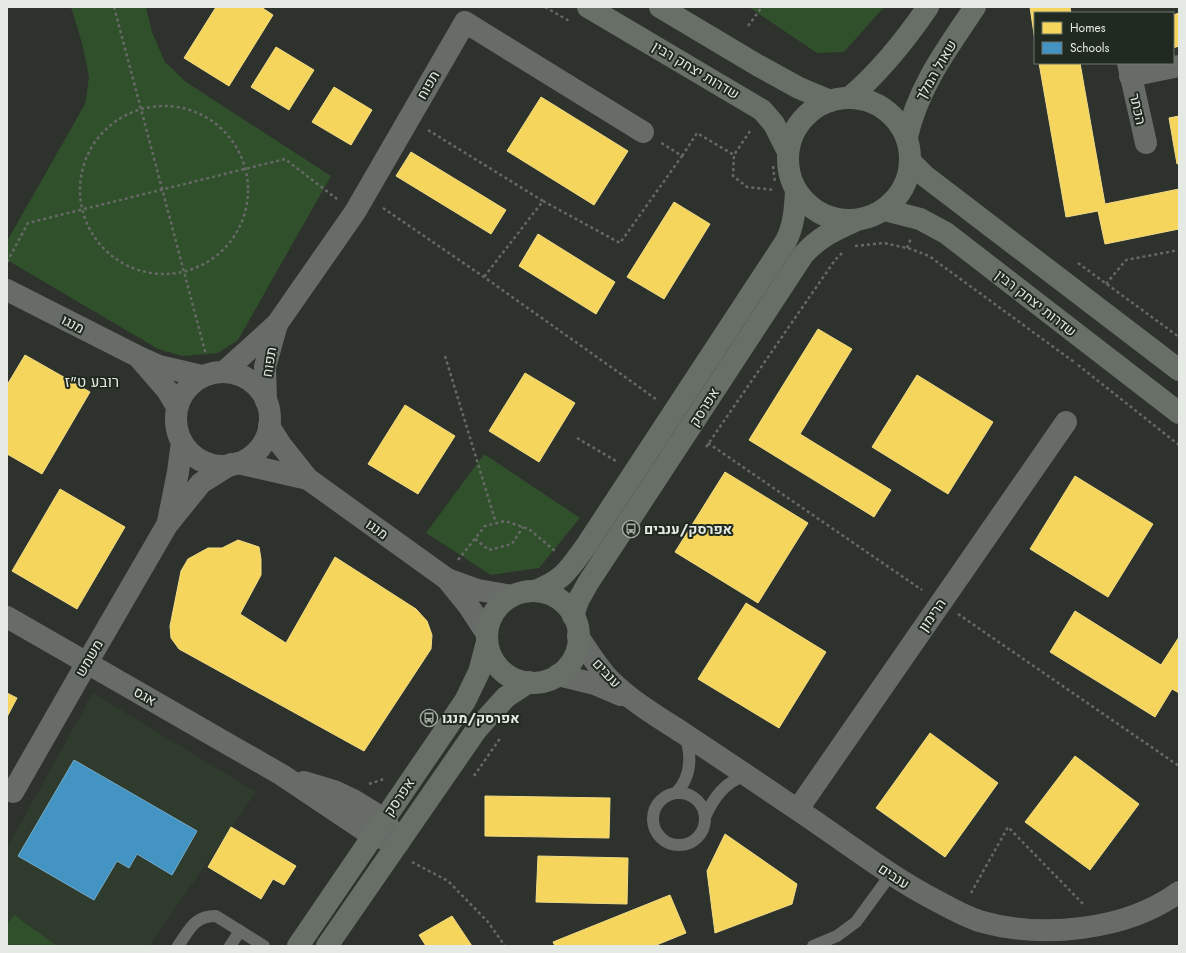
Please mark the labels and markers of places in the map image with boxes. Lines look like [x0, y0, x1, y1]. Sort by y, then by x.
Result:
bus stop icon: אפרסק/ענבים [621, 519, 641, 539]
place label: אפרסק/ענבים [644, 519, 732, 539]
bus stop icon: אפרסק/מנגו [419, 708, 439, 728]
place label: אפרסק/מנגו [442, 708, 520, 728]

